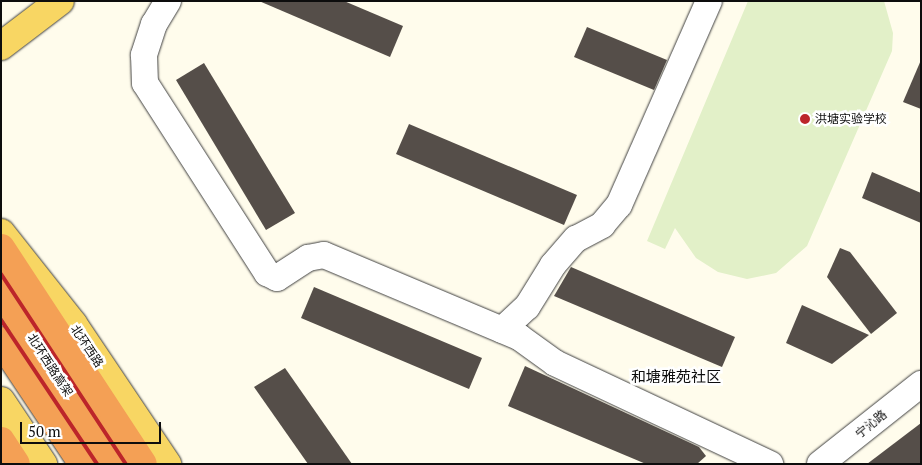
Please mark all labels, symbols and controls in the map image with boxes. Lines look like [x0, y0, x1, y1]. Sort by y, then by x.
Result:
place label: 洪塘实验学校 [815, 112, 887, 126]
marker: 洪塘实验学校 [799, 113, 811, 125]
street label: 北环西路 [68, 322, 106, 370]
street label: 北环西路高架 [24, 331, 76, 399]
district label: 和塘雅苑社区 [631, 368, 721, 386]
street label: 宁沁路 [852, 407, 890, 441]
scale bar [22, 412, 164, 444]
text: 50 m [28, 421, 61, 441]

